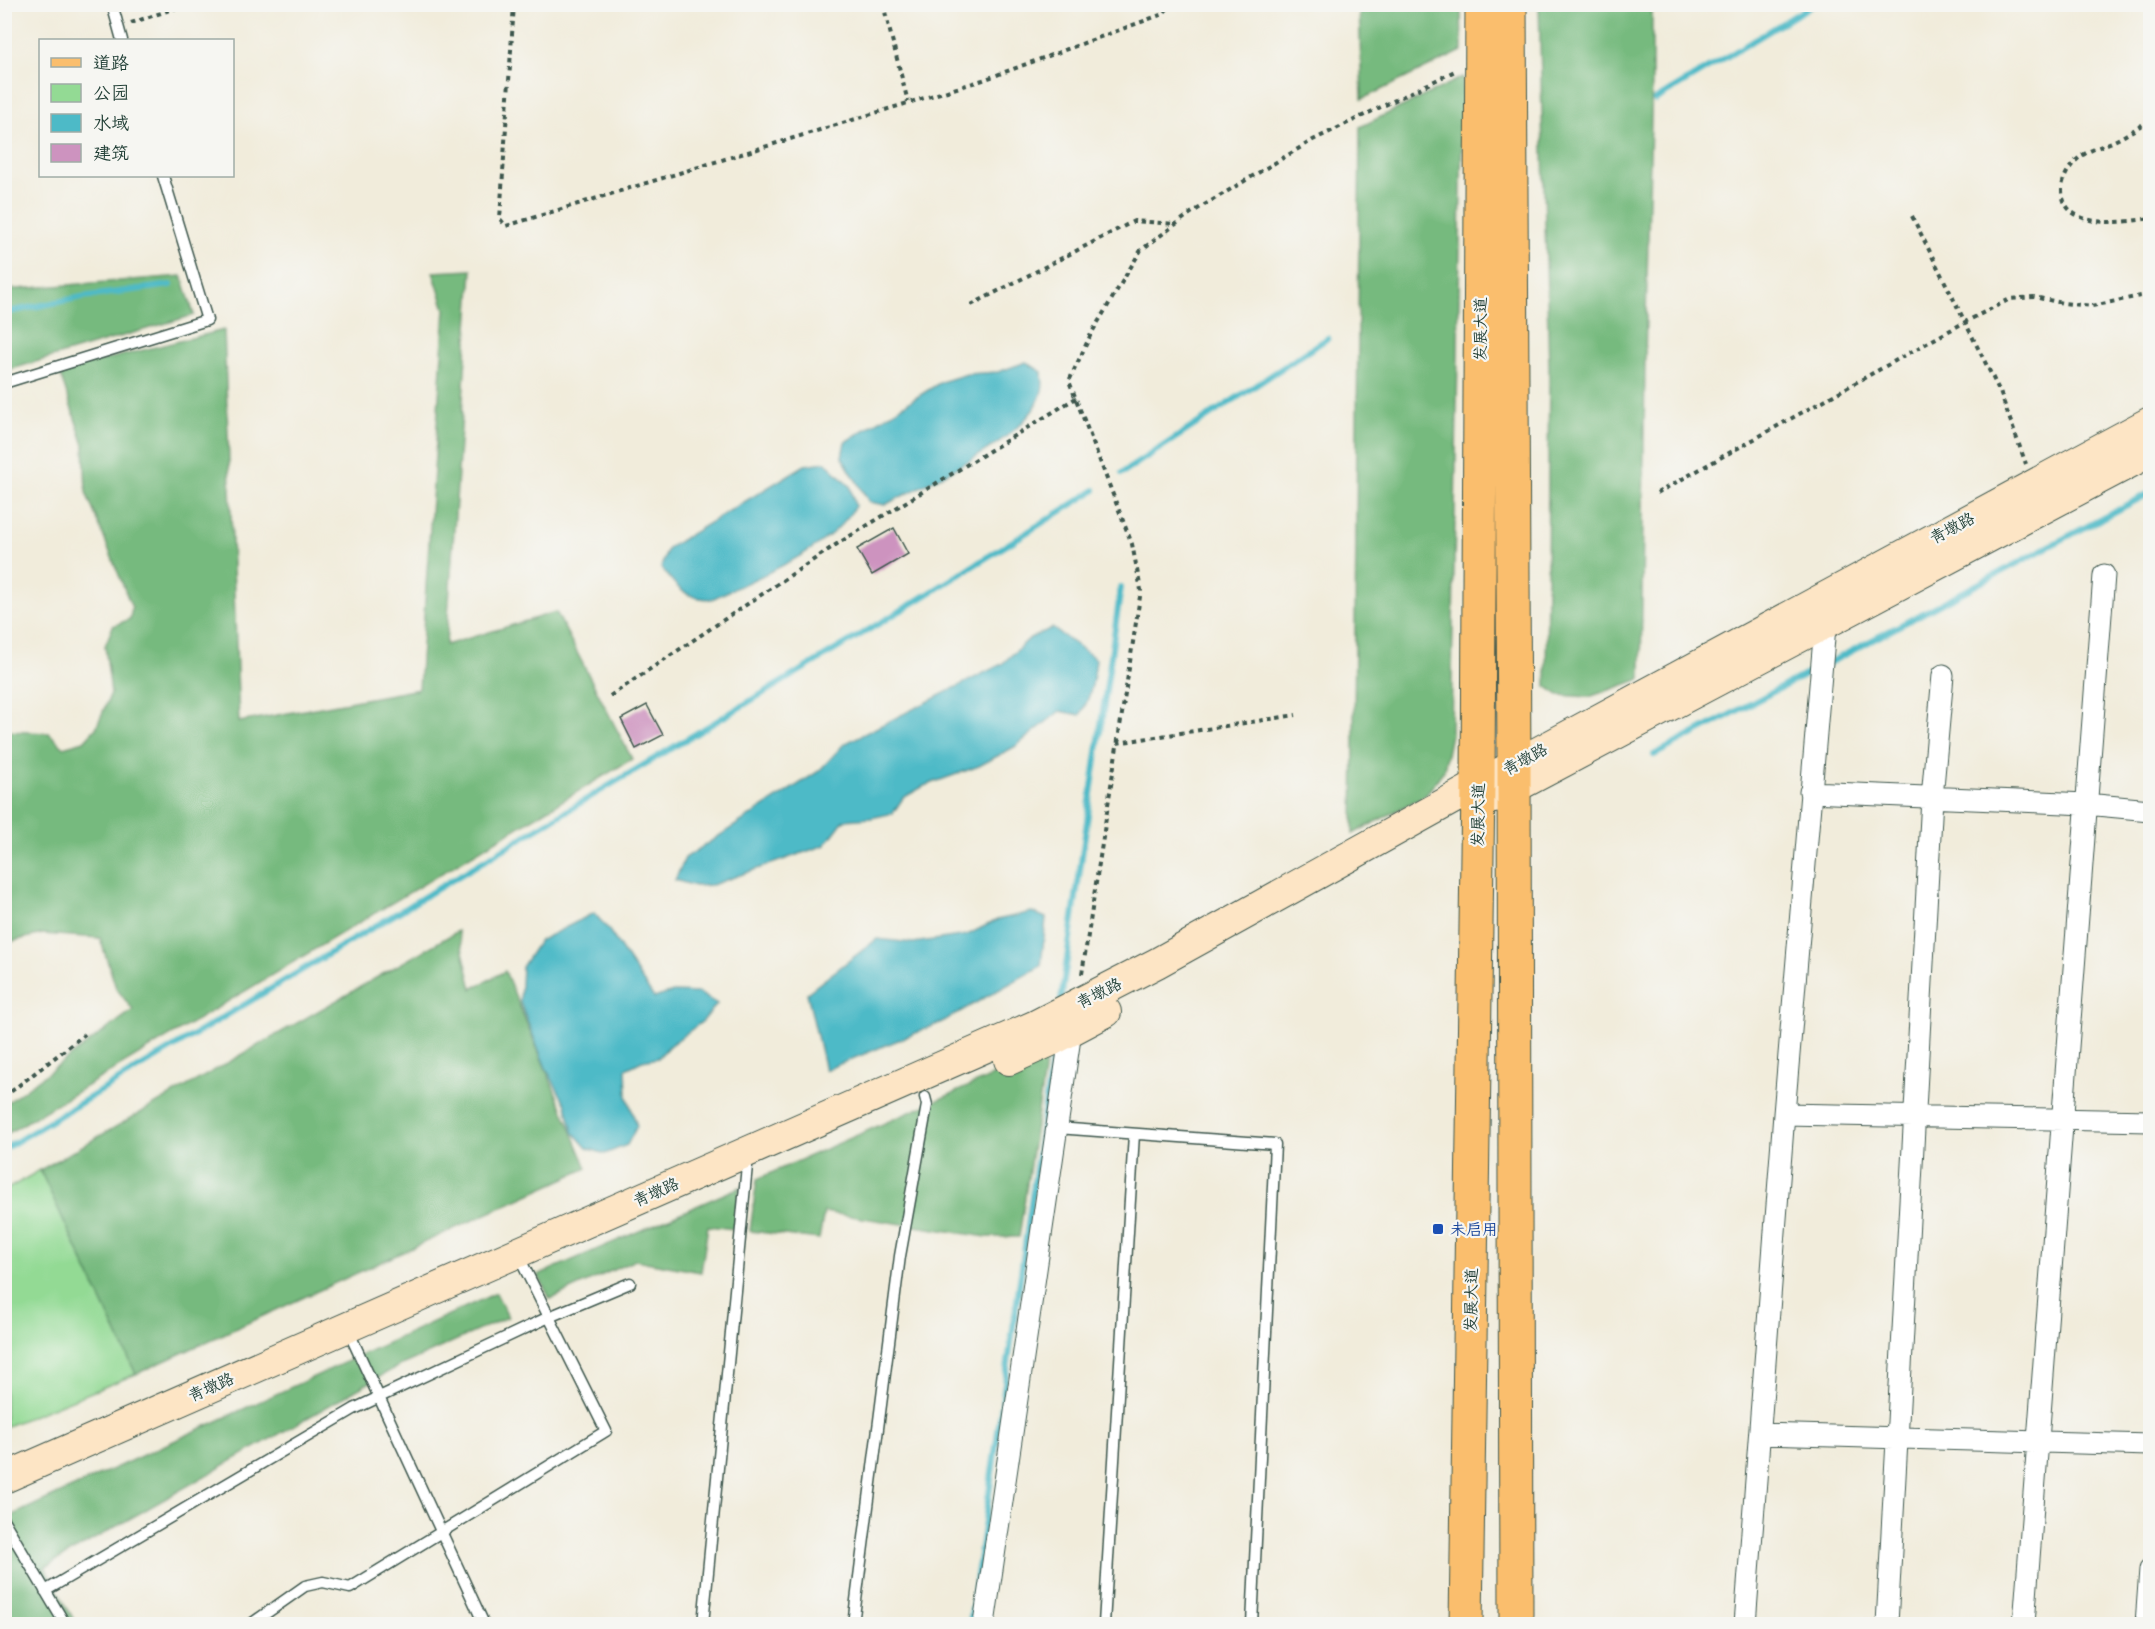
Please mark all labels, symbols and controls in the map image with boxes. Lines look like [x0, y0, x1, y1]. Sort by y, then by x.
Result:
legend [39, 39, 234, 177]
text: 道路 [93, 51, 129, 75]
text: 公园 [93, 81, 129, 105]
text: 水域 [93, 111, 129, 135]
text: 建筑 [93, 141, 129, 165]
street label: 发展大道 [1470, 297, 1491, 361]
street label: 青墩路 [1926, 507, 1978, 549]
street label: 青墩路 [1499, 738, 1551, 780]
street label: 发展大道 [1467, 783, 1489, 847]
street label: 青墩路 [1073, 973, 1125, 1013]
street label: 青墩路 [630, 1173, 682, 1211]
place label: 未启用 [1450, 1219, 1498, 1240]
marker: 未启用 [1431, 1222, 1445, 1236]
street label: 发展大道 [1460, 1268, 1482, 1332]
street label: 青墩路 [185, 1368, 237, 1406]

